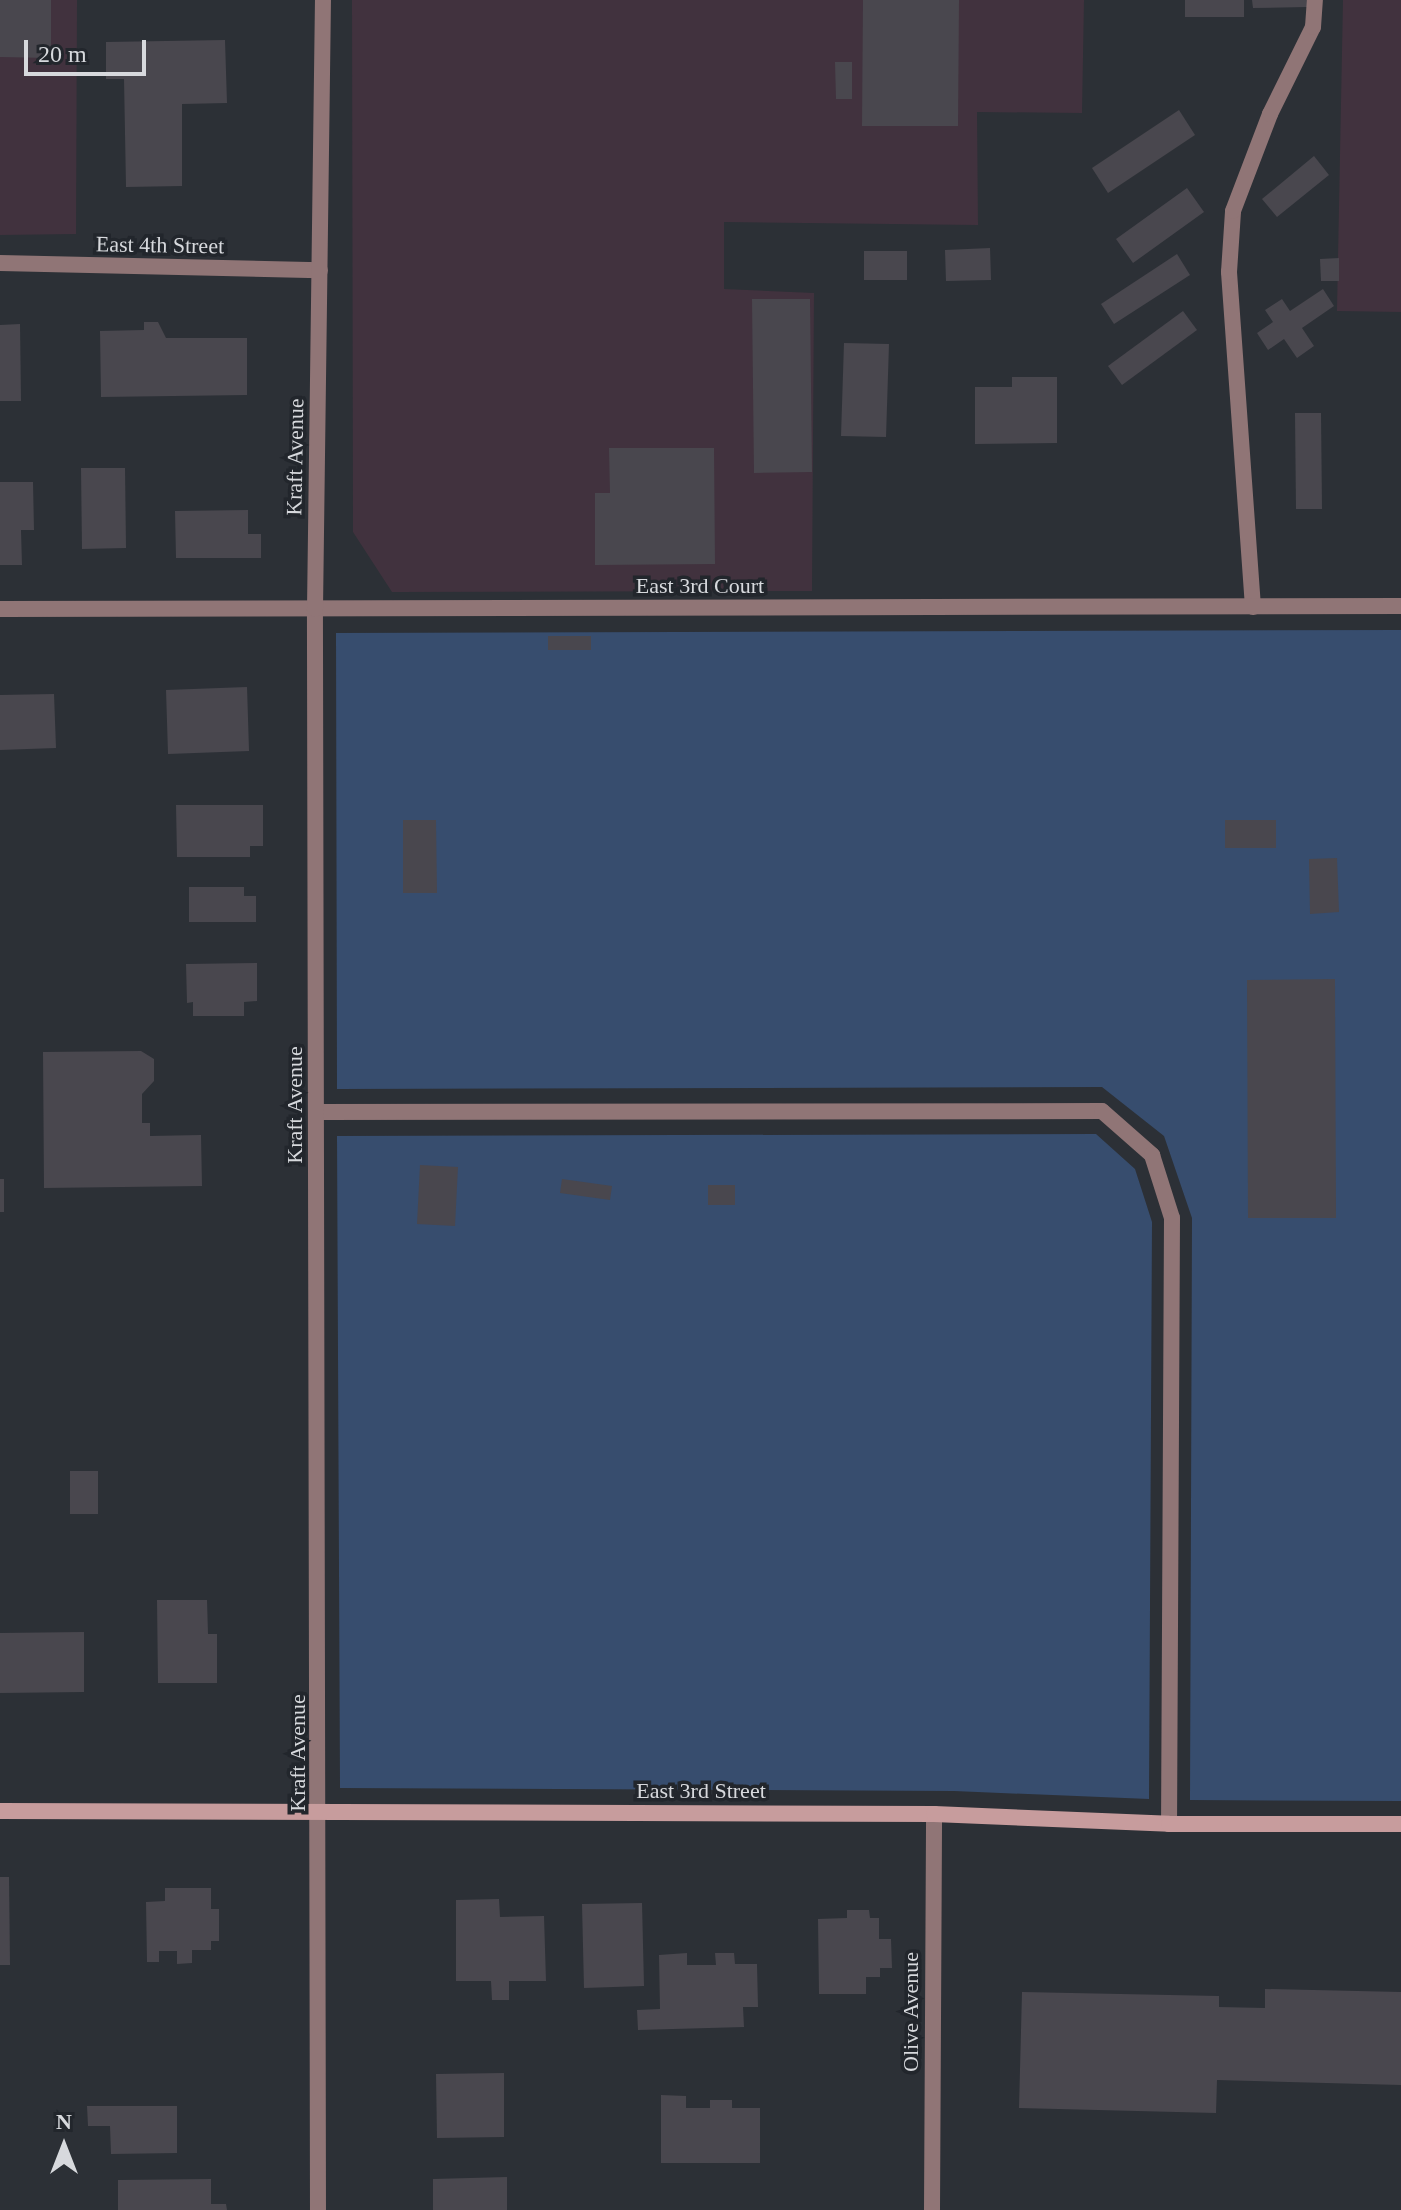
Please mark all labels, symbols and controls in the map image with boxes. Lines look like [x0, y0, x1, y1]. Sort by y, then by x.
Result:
scale bar [28, 24, 150, 74]
text: 20 m [38, 41, 87, 67]
street label: East 4th Street [96, 231, 224, 259]
street label: Kraft Avenue [281, 397, 309, 517]
street label: East 3rd Court [636, 573, 764, 599]
street label: Kraft Avenue [282, 1046, 308, 1164]
street label: Kraft Avenue [285, 1694, 311, 1812]
street label: East 3rd Street [636, 1778, 766, 1804]
street label: Olive Avenue [898, 1951, 924, 2073]
north arrow [24, 2106, 104, 2186]
text: N [56, 2109, 72, 2134]

